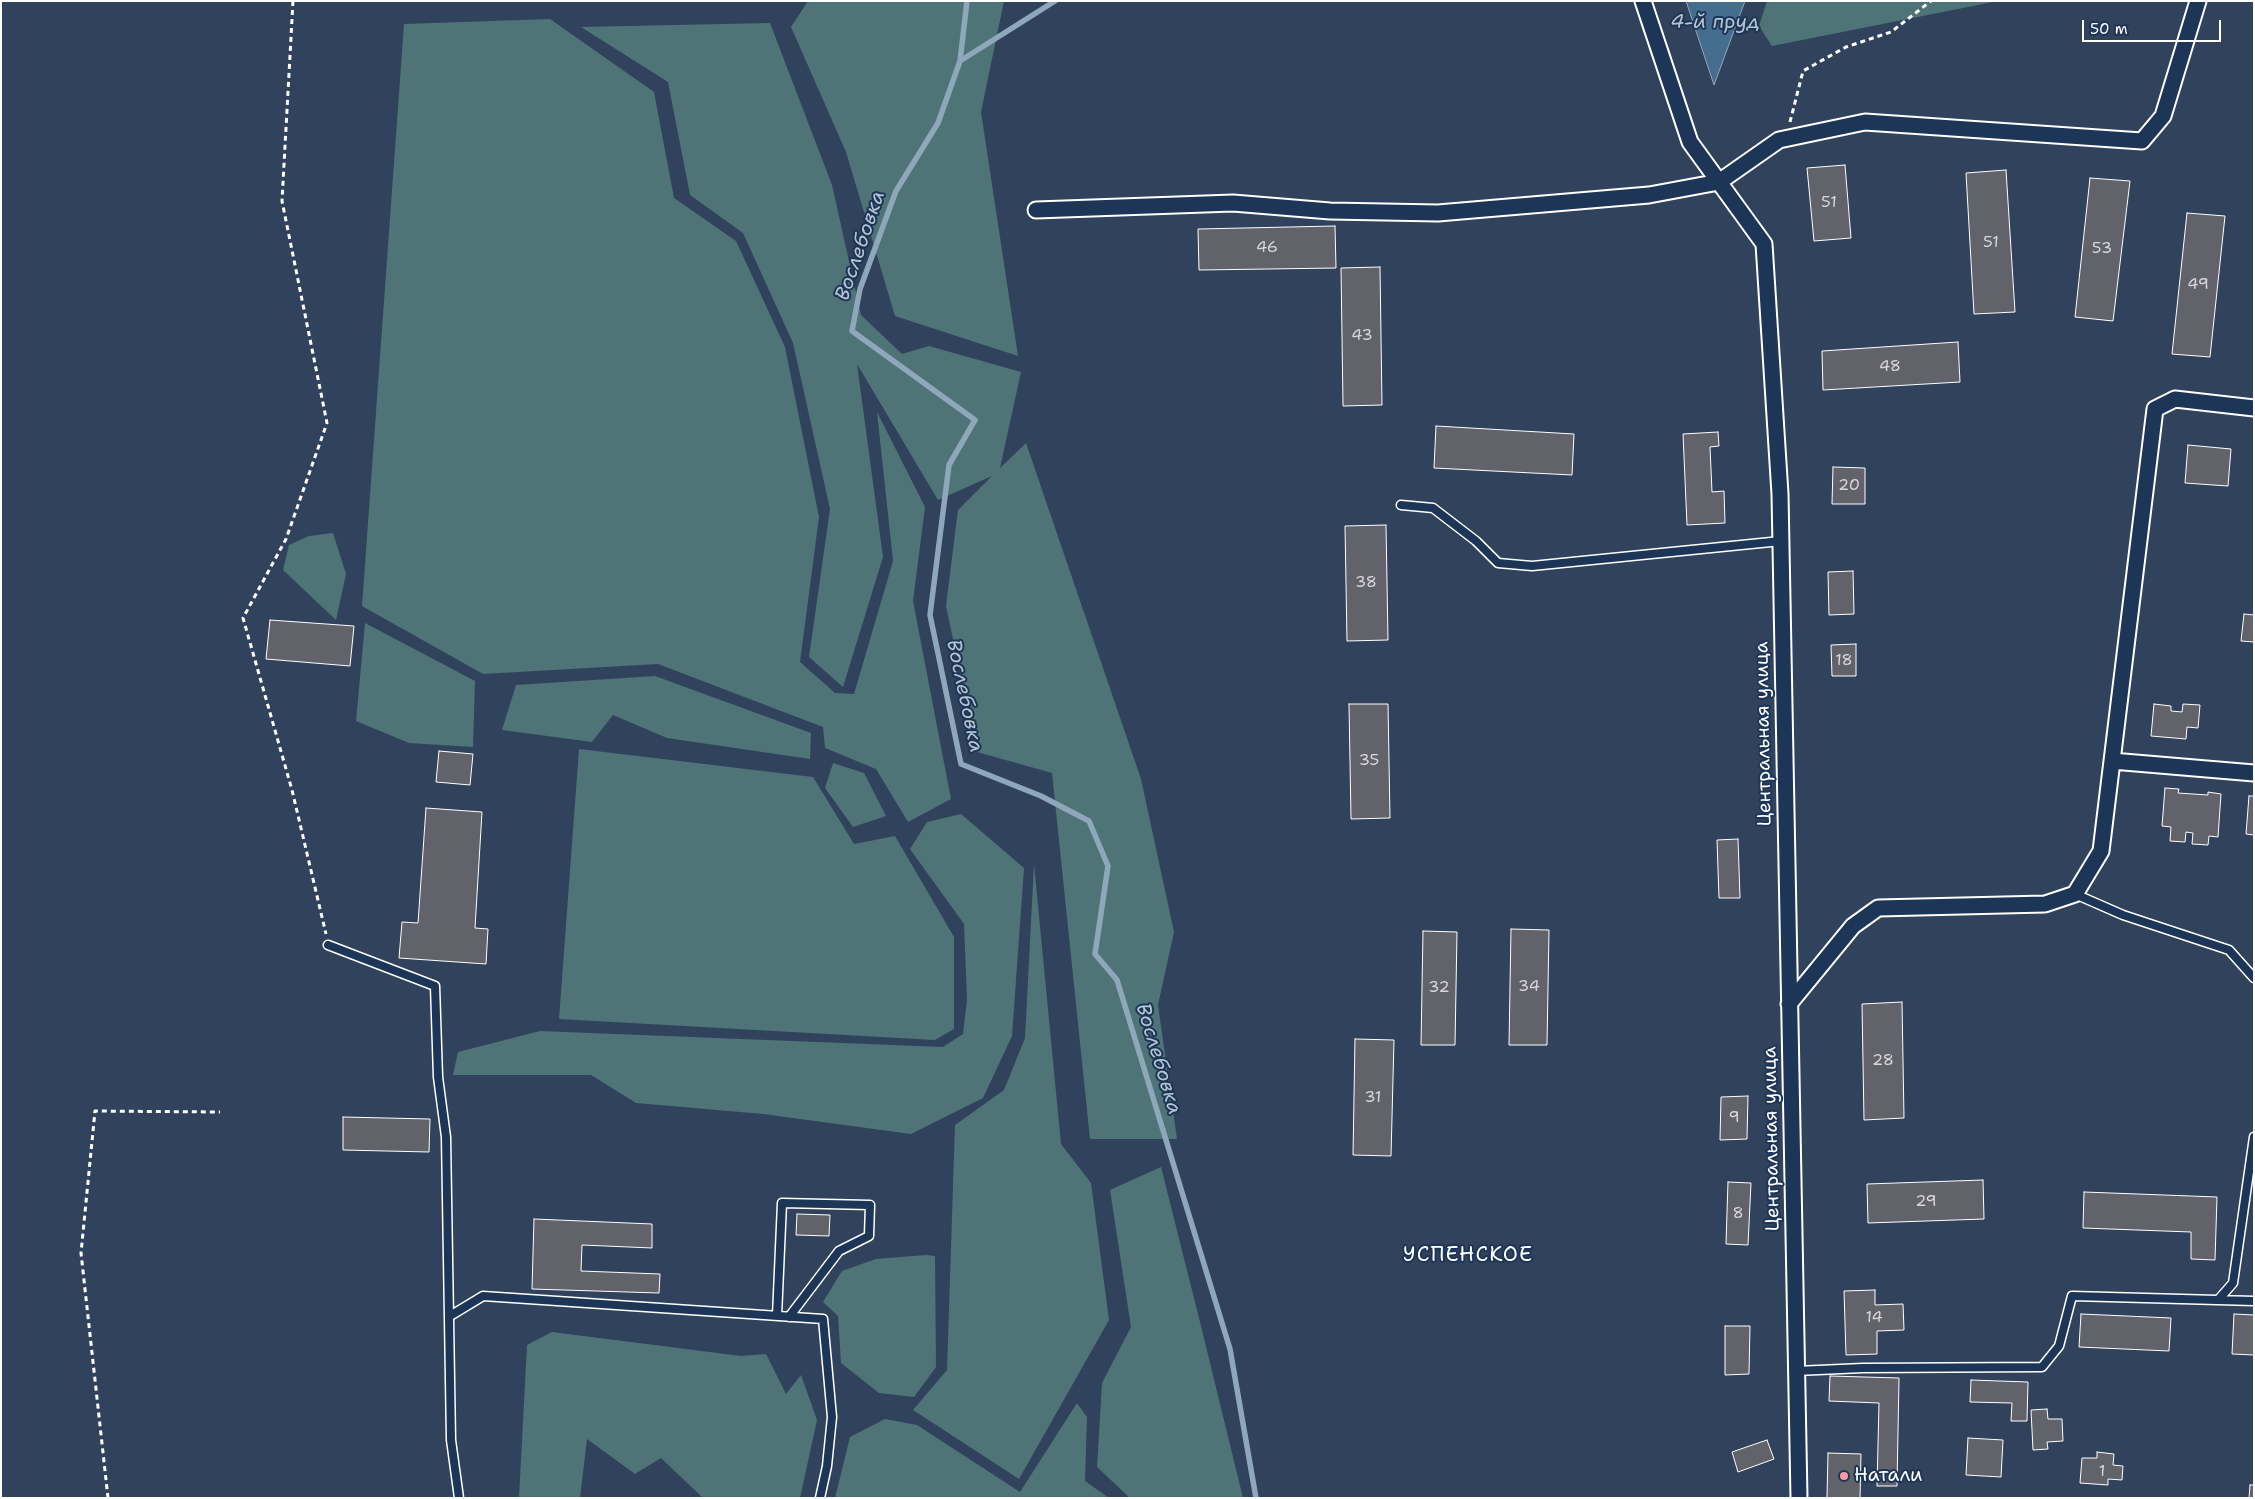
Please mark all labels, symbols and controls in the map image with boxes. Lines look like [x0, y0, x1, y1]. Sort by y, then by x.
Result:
scale bar [2085, 10, 2224, 42]
water label: 4-й пруд [1670, 11, 1760, 35]
text: 50 m [2090, 19, 2128, 39]
water label: Вослебовка [831, 188, 891, 304]
house number: 51 [1821, 193, 1837, 213]
house number: 51 [1983, 233, 1999, 253]
house number: 46 [1256, 238, 1278, 258]
house number: 53 [2092, 239, 2112, 259]
house number: 49 [2187, 275, 2209, 295]
house number: 43 [1351, 326, 1373, 346]
house number: 48 [1879, 357, 1901, 377]
house number: 20 [1838, 476, 1860, 496]
house number: 38 [1355, 573, 1377, 593]
water label: Вослебовка [940, 637, 988, 755]
street label: Центральная улица [1751, 641, 1777, 827]
house number: 18 [1835, 651, 1853, 671]
house number: 35 [1359, 751, 1379, 771]
house number: 34 [1518, 977, 1540, 997]
house number: 32 [1428, 978, 1450, 998]
water label: Вослебовка [1130, 1001, 1186, 1117]
street label: Центральная улица [1759, 1046, 1785, 1232]
house number: 28 [1872, 1051, 1894, 1071]
house number: 31 [1364, 1088, 1382, 1108]
house number: 9 [1728, 1108, 1740, 1128]
house number: 29 [1915, 1192, 1937, 1212]
house number: 8 [1732, 1204, 1744, 1224]
district label: УСПЕНСКОЕ [1402, 1243, 1534, 1269]
house number: 14 [1865, 1308, 1883, 1328]
house number: 1 [2099, 1462, 2105, 1482]
place label: Натали [1854, 1465, 1923, 1487]
marker: Натали [1838, 1470, 1850, 1482]

